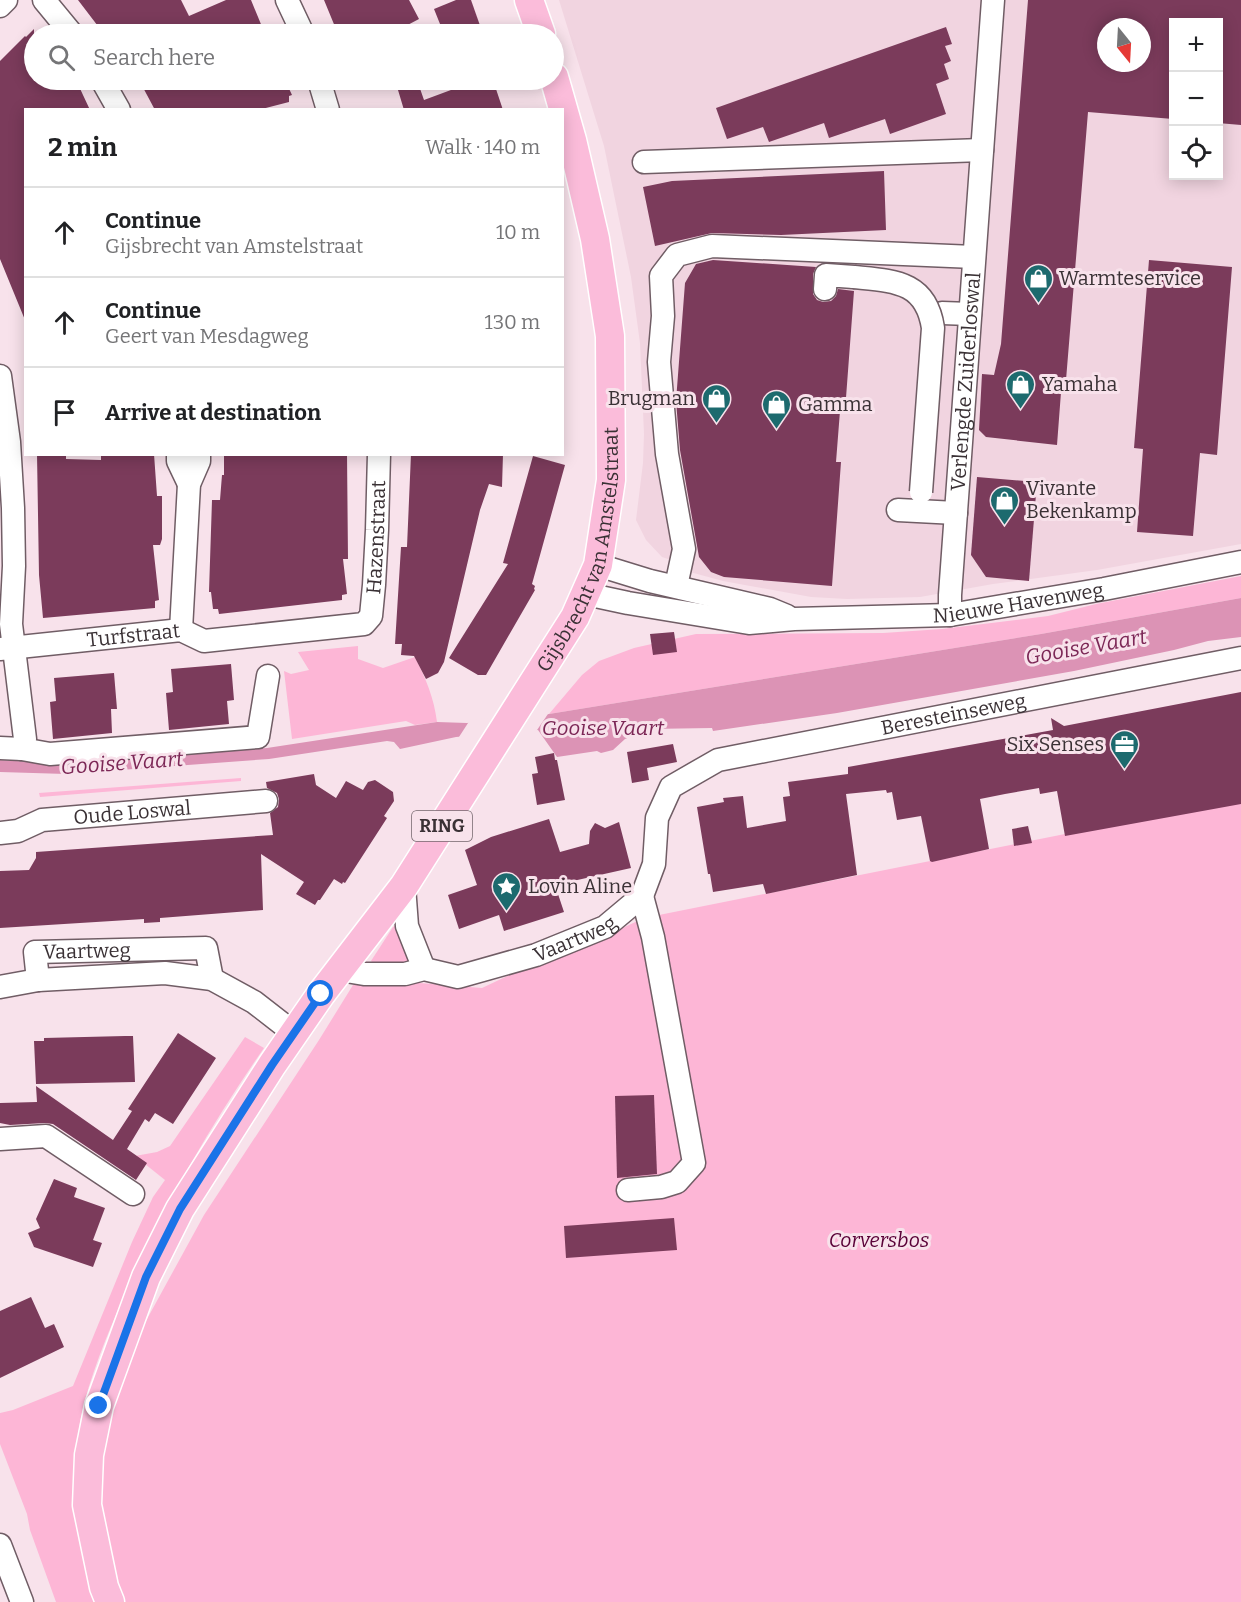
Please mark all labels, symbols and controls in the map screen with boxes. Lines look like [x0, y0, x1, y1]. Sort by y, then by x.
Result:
north arrow [1097, 18, 1151, 72]
map controls [1169, 18, 1223, 180]
button: + [1169, 18, 1223, 72]
search box [24, 24, 564, 90]
icon: search [45, 41, 78, 74]
text: Search here [93, 44, 215, 71]
button: − [1169, 72, 1223, 126]
button: locate [1169, 126, 1223, 180]
text: 2 min [48, 132, 117, 163]
text: Walk · 140 m [425, 135, 540, 159]
text: Continue [105, 207, 201, 234]
icon: ahead [48, 216, 81, 249]
text: 10 m [496, 220, 540, 244]
text: Gijsbrecht van Amstelstraat [105, 234, 363, 258]
shop icon: Warmteservice [1022, 262, 1054, 304]
place label: Warmteservice [1059, 266, 1201, 290]
street label: Verlengde Zuiderloswal [946, 271, 985, 492]
text: Continue [105, 297, 201, 324]
icon: ahead [48, 306, 81, 339]
text: 130 m [485, 310, 540, 334]
text: Geert van Mesdagweg [105, 324, 309, 348]
shop icon: Yamaha [1005, 368, 1037, 410]
place label: Yamaha [1042, 372, 1117, 396]
shop icon: Brugman [700, 382, 732, 424]
place label: Brugman [608, 386, 695, 410]
shop icon: Gamma [761, 388, 793, 430]
place label: Gamma [798, 392, 873, 416]
icon: arrive [48, 396, 81, 429]
text: Arrive at destination [105, 399, 321, 426]
street label: Gijsbrecht van Amstelstraat [531, 427, 623, 676]
place label: Vivante Bekenkamp [1026, 476, 1137, 523]
street label: Hazenstraat [361, 480, 390, 595]
shop icon: Vivante Bekenkamp [989, 484, 1021, 526]
street label: Nieuwe Havenweg [933, 577, 1105, 627]
street label: Turfstraat [86, 618, 181, 652]
water label: Gooise Vaart [1023, 623, 1149, 670]
street label: Beresteinseweg [879, 688, 1028, 740]
water label: Gooise Vaart [542, 715, 665, 741]
office icon: Six Senses [1109, 728, 1141, 770]
place label: Six Senses [1007, 732, 1104, 756]
water label: Gooise Vaart [60, 746, 185, 780]
street label: Oude Loswal [72, 795, 192, 829]
road number: RING [412, 811, 472, 841]
place icon: Lovin Aline [491, 870, 523, 912]
place label: Lovin Aline [528, 874, 632, 898]
street label: Vaartweg [530, 910, 621, 967]
street label: Vaartweg [43, 938, 131, 964]
route start [307, 980, 333, 1006]
park label: Corversbos [829, 1228, 929, 1252]
route end [85, 1392, 111, 1418]

